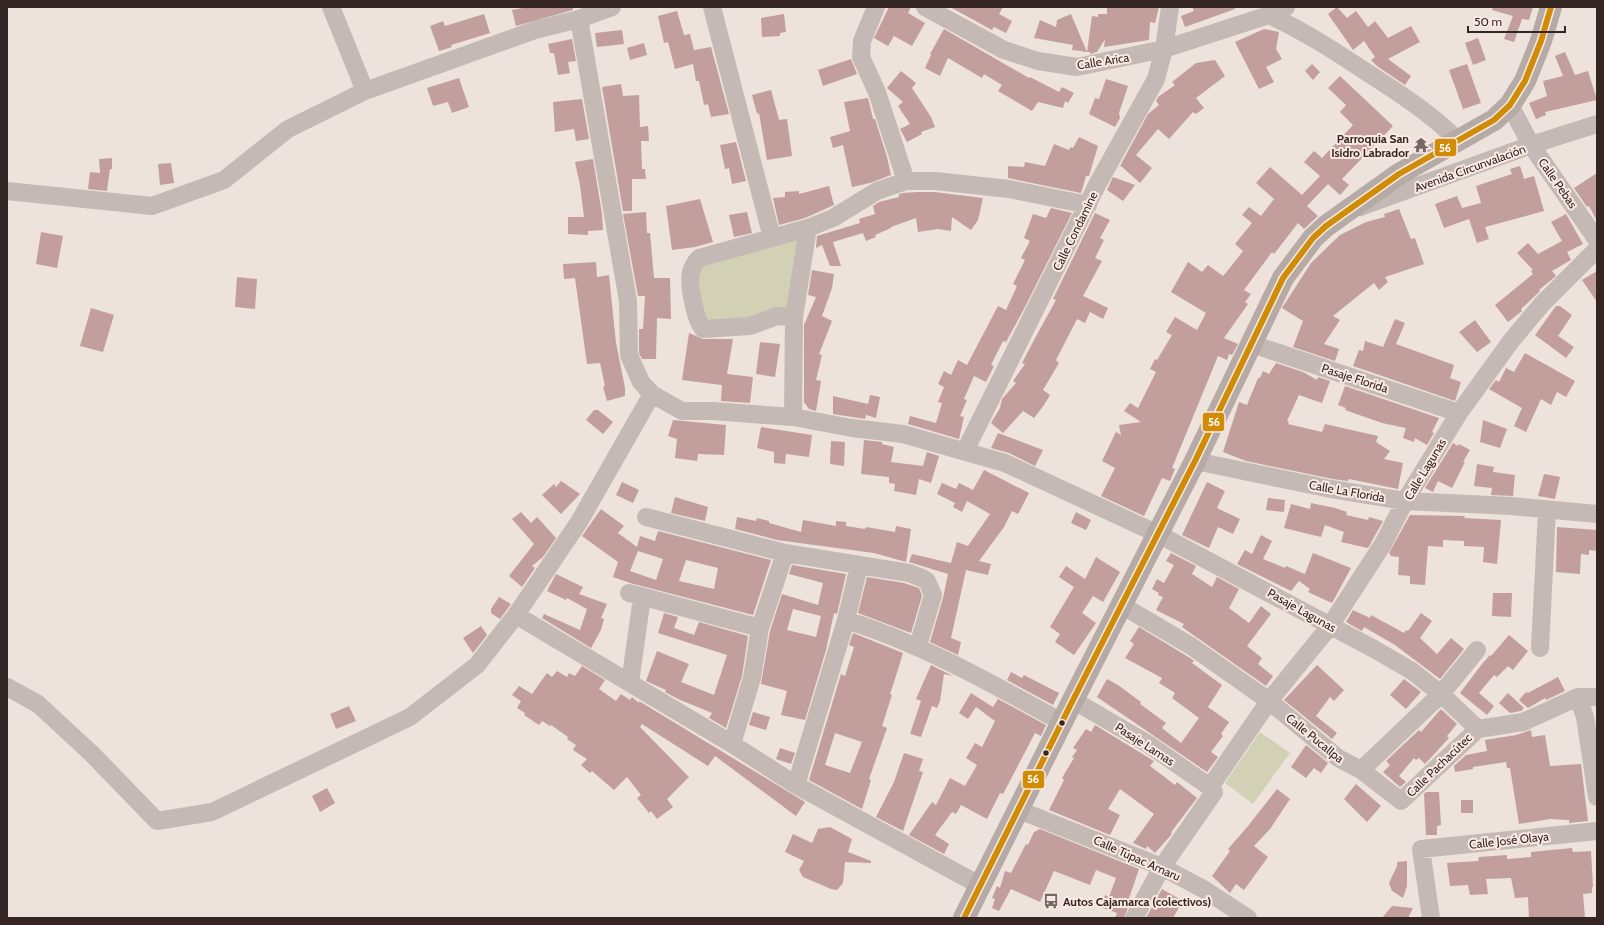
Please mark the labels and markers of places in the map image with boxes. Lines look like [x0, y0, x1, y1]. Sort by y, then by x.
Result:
place label: Parroquia San Isidro Labrador [1331, 131, 1409, 160]
temple icon: Parroquia San Isidro Labrador [1412, 136, 1430, 154]
unlabelled marker [1057, 718, 1067, 728]
unlabelled marker [1041, 748, 1051, 758]
bus stop icon: Autos Cajamarca (colectivos) [1042, 892, 1060, 910]
place label: Autos Cajamarca (colectivos) [1063, 894, 1211, 909]

